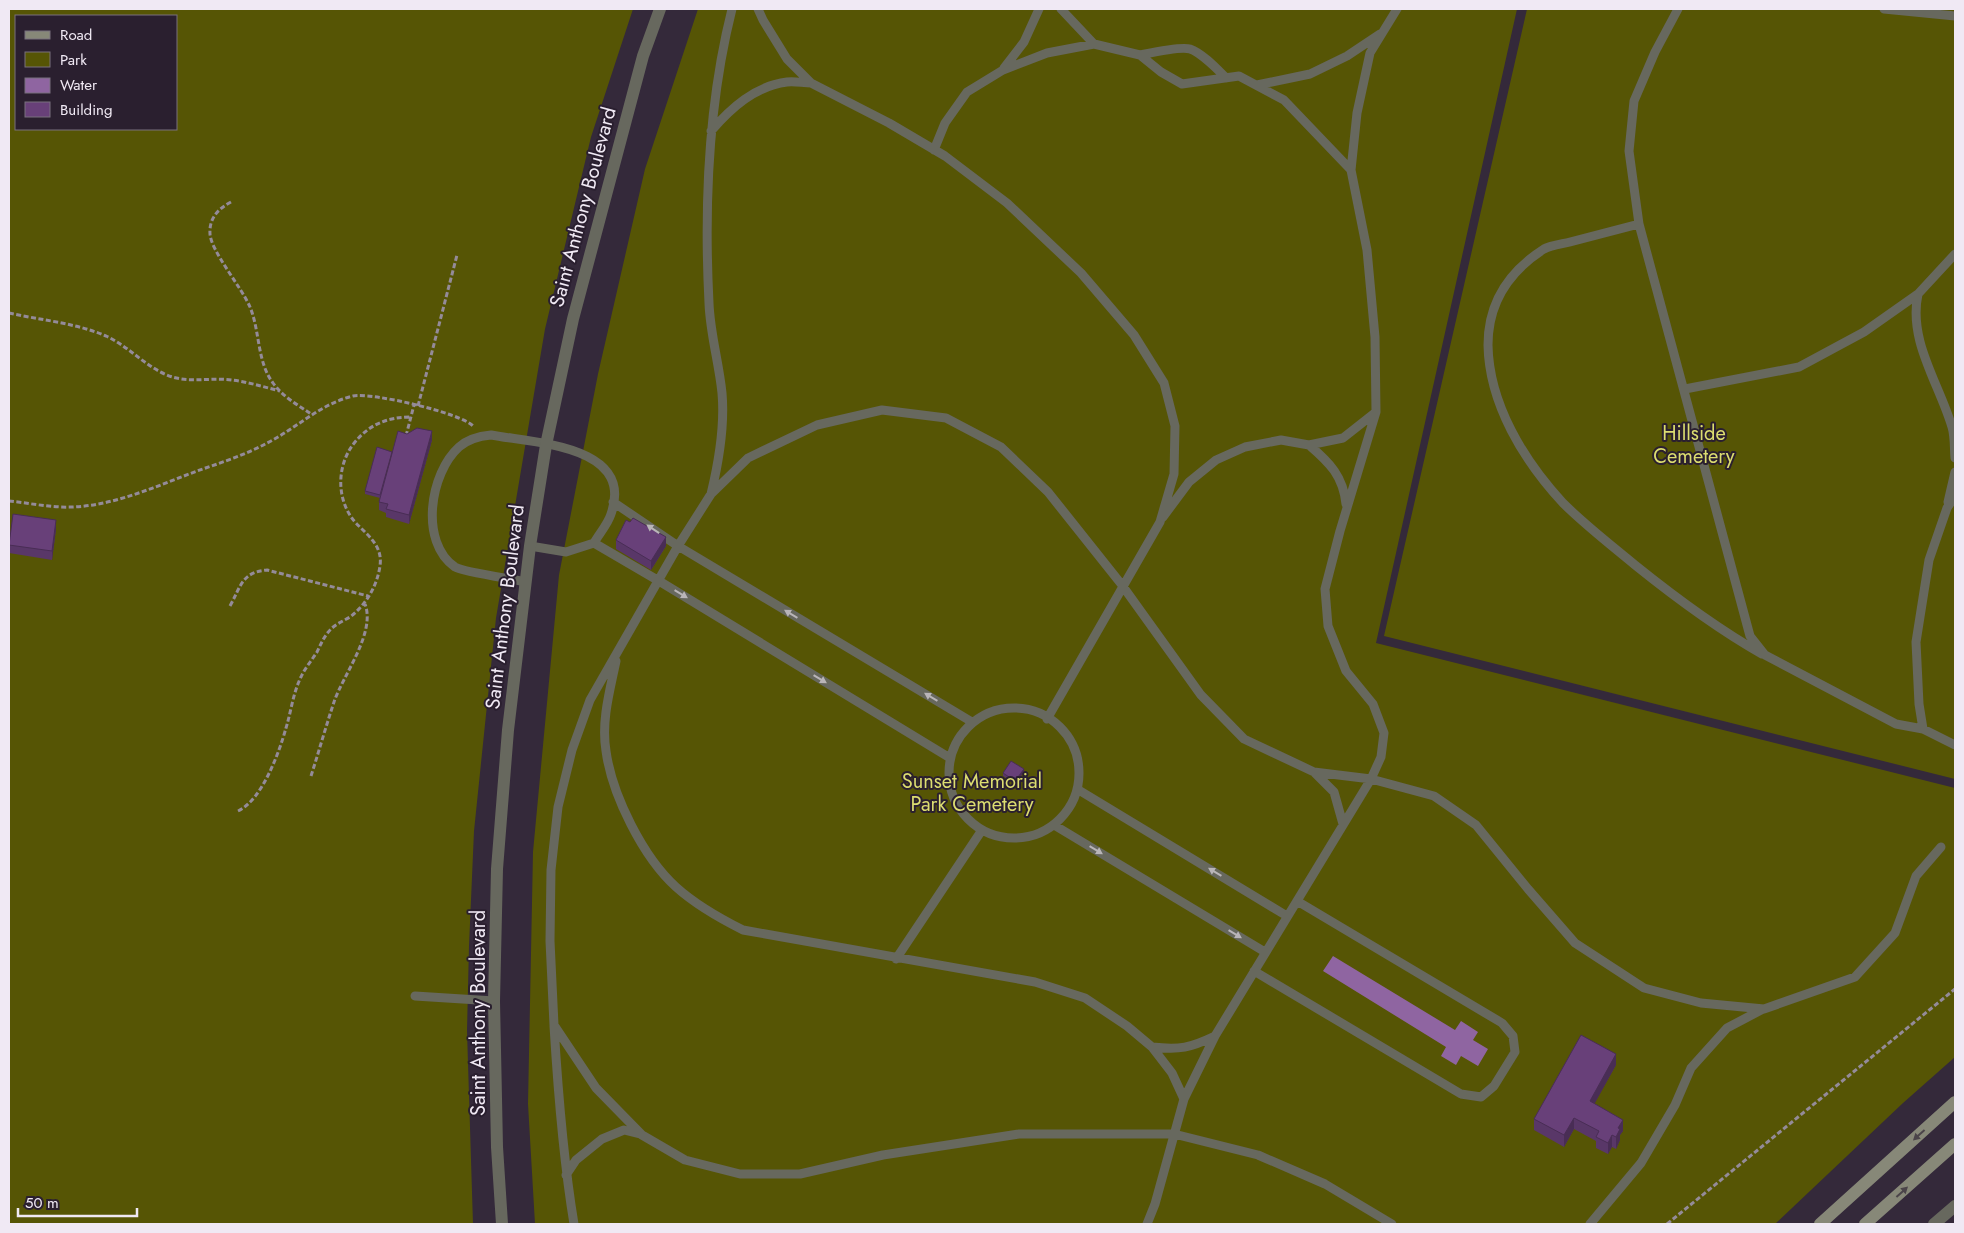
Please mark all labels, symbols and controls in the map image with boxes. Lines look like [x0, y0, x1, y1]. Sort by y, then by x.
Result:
legend [15, 15, 178, 130]
text: Road [60, 24, 92, 46]
text: Park [60, 49, 87, 71]
text: Water [60, 74, 98, 96]
text: Building [60, 99, 112, 121]
street label: Saint Anthony Boulevard [542, 104, 624, 310]
park label: Hillside Cemetery [1653, 419, 1735, 471]
street label: Saint Anthony Boulevard [478, 503, 532, 711]
one-way arrow [646, 524, 660, 534]
one-way arrow [675, 590, 688, 599]
one-way arrow [785, 609, 798, 618]
one-way arrow [813, 674, 826, 683]
one-way arrow [924, 693, 937, 702]
park label: Sunset Memorial Park Cemetery [902, 767, 1042, 819]
one-way arrow [1089, 845, 1102, 854]
one-way arrow [1209, 868, 1222, 877]
street label: Saint Anthony Boulevard [464, 910, 493, 1116]
one-way arrow [1228, 930, 1241, 939]
one-way arrow [1912, 1129, 1925, 1140]
scale bar [18, 1186, 136, 1218]
one-way arrow [1895, 1186, 1907, 1198]
text: 50 m [25, 1192, 59, 1214]

